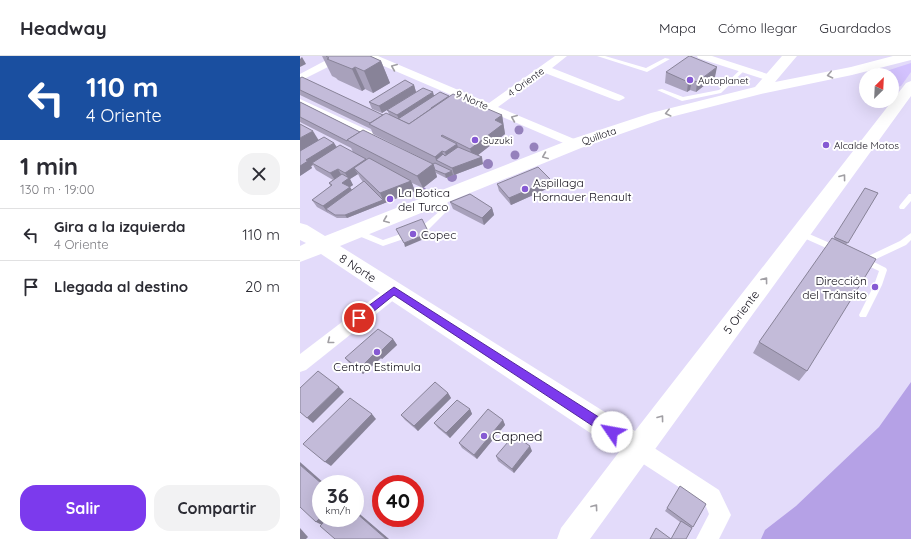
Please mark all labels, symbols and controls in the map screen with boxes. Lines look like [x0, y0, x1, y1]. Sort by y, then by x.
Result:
text: Headway [20, 16, 107, 40]
text: Mapa [659, 19, 696, 37]
text: Cómo llegar [718, 19, 797, 37]
text: Guardados [819, 19, 891, 37]
one-way arrow [391, 64, 399, 72]
street label: 4 Oriente [505, 64, 547, 100]
north arrow [859, 68, 899, 108]
map controls [859, 68, 899, 108]
text: 110 m [86, 69, 159, 104]
one-way arrow [827, 71, 834, 79]
icon: left [20, 72, 72, 124]
place label: Autoplanet [698, 74, 749, 87]
marker: Autoplanet [685, 75, 695, 85]
street label: 9 Norte [454, 87, 491, 113]
text: 4 Oriente [86, 104, 162, 127]
one-way arrow [665, 108, 672, 117]
one-way arrow [510, 115, 518, 123]
street label: Quillota [580, 124, 618, 148]
place label: Suzuki [483, 134, 512, 147]
marker: Suzuki [470, 135, 480, 145]
place label: Alcalde Motos [834, 139, 899, 152]
marker: Alcalde Motos [821, 140, 831, 150]
text: 1 min [20, 151, 78, 181]
one-way arrow [542, 152, 549, 160]
button: close [238, 153, 280, 195]
one-way arrow [839, 174, 846, 181]
place label: Aspillaga Hornauer Renault [533, 175, 632, 204]
text: 130 m · 19:00 [20, 181, 94, 197]
marker: Aspillaga Hornauer Renault [520, 184, 530, 194]
place label: La Botica del Turco [398, 185, 450, 214]
marker: La Botica del Turco [385, 194, 395, 204]
one-way arrow [382, 215, 390, 223]
text: Gira a la izquierda [54, 217, 186, 236]
icon: left [20, 224, 42, 246]
text: 110 m [242, 225, 280, 244]
place label: Copec [421, 227, 456, 242]
marker: Copec [408, 229, 418, 239]
text: 4 Oriente [54, 236, 109, 252]
street label: 8 Norte [337, 251, 380, 286]
place label: Dirección del Tránsito [802, 273, 867, 302]
icon: arrive [20, 276, 42, 298]
text: Llegada al destino [54, 277, 188, 296]
text: 20 m [245, 277, 280, 296]
one-way arrow [760, 278, 767, 285]
marker: Dirección del Tránsito [870, 282, 880, 292]
street label: 5 Oriente [720, 287, 762, 337]
pin [342, 301, 376, 335]
icon: arrive [348, 307, 370, 329]
one-way arrow [328, 336, 335, 343]
marker: Centro Estimula [372, 347, 382, 357]
place label: Centro Estimula [333, 359, 421, 374]
position arrow [591, 411, 633, 453]
one-way arrow [657, 415, 664, 422]
place label: Capned [492, 427, 543, 445]
marker: Capned [479, 431, 489, 441]
speed limit sign: 40 [372, 475, 424, 527]
text: 36 [327, 483, 349, 508]
button: Salir [20, 485, 146, 531]
button: Compartir [154, 485, 280, 531]
text: km/h [325, 504, 351, 517]
one-way arrow [590, 505, 597, 512]

